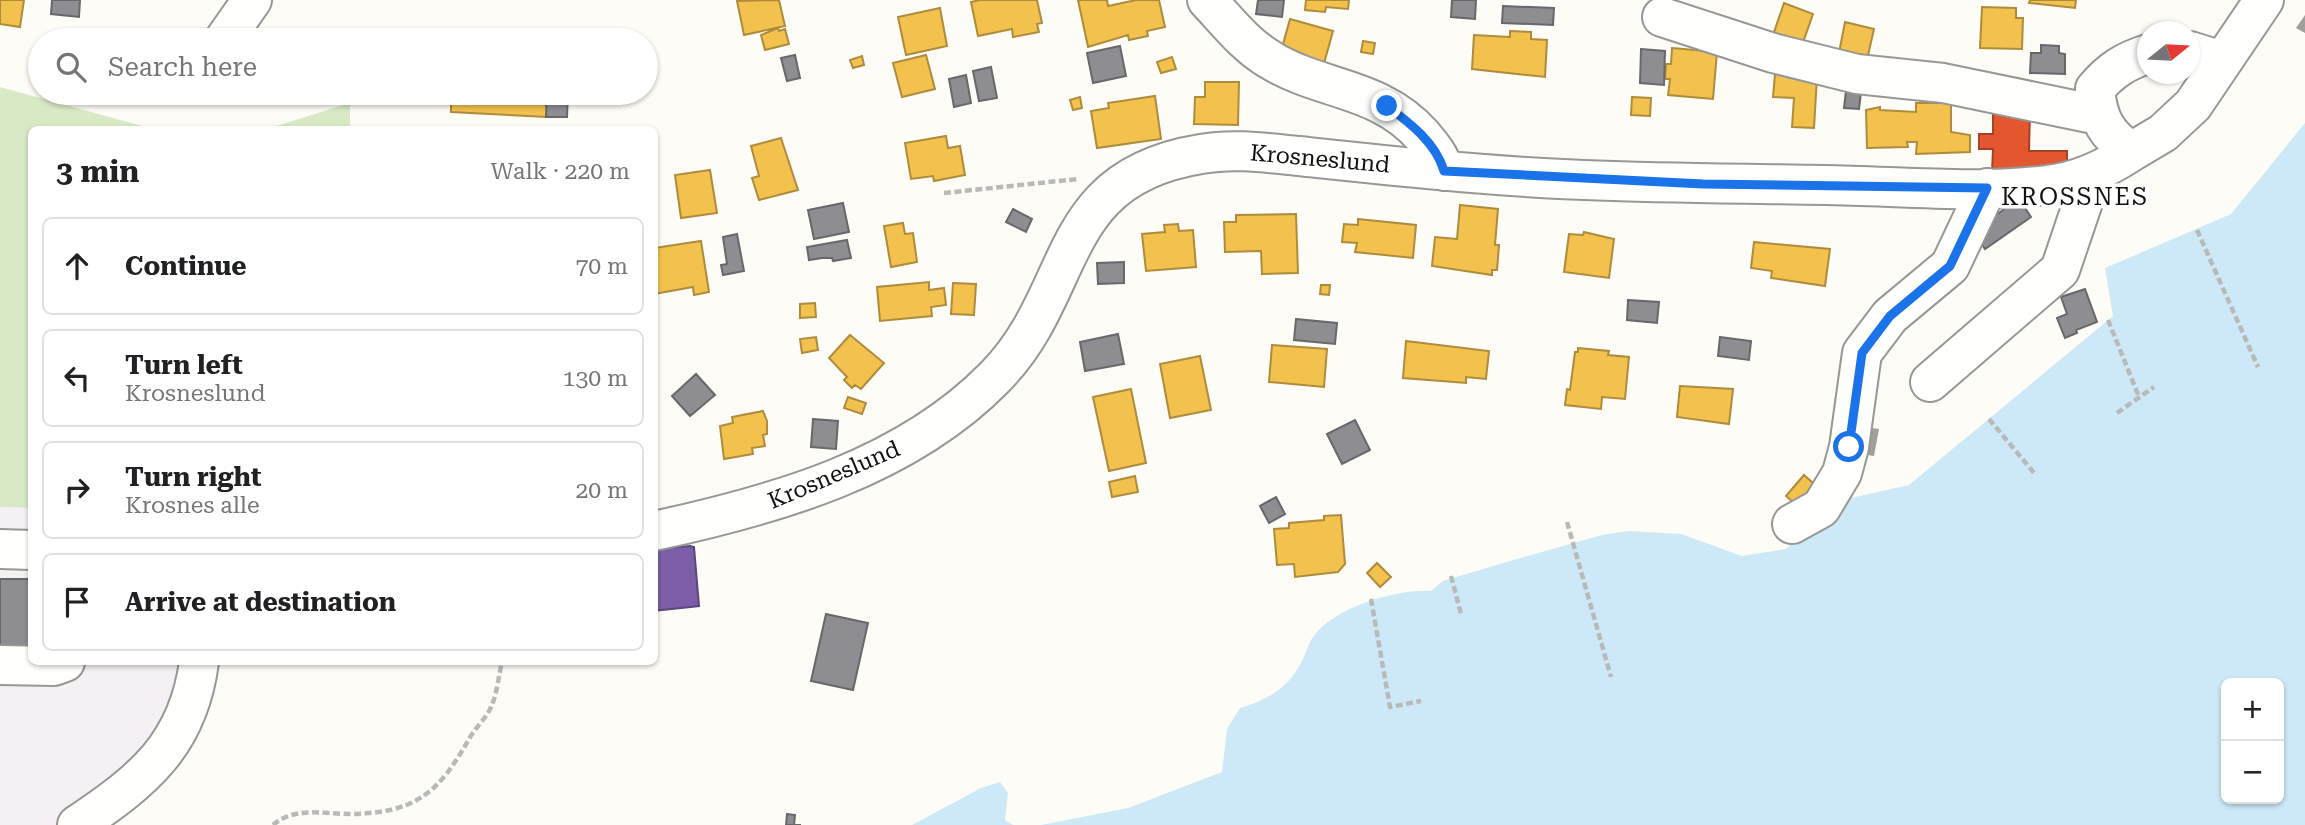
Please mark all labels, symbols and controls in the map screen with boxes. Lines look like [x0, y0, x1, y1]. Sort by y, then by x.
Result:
north arrow [2137, 21, 2200, 84]
search box [28, 28, 658, 105]
icon: search [52, 48, 90, 86]
text: Search here [108, 52, 257, 82]
route end [1371, 90, 1402, 121]
street label: Krosneslund [1249, 139, 1391, 179]
text: 3 min [56, 154, 139, 189]
text: Walk · 220 m [491, 158, 630, 185]
district label: KROSSNES [2001, 183, 2149, 211]
icon: ahead [58, 247, 96, 285]
text: Continue [125, 251, 247, 281]
text: 70 m [575, 253, 628, 280]
text: Turn left [125, 350, 243, 380]
icon: left [58, 359, 96, 397]
text: 130 m [563, 365, 628, 392]
text: Krosneslund [125, 380, 265, 407]
route start [1833, 431, 1864, 462]
street label: Krosneslund [764, 435, 904, 515]
text: Turn right [125, 462, 261, 492]
icon: right [58, 471, 96, 509]
text: 20 m [575, 477, 628, 504]
text: Krosnes alle [125, 492, 260, 519]
icon: arrive [58, 583, 96, 621]
text: Arrive at destination [125, 587, 396, 617]
map controls [2221, 678, 2284, 804]
button: + [2221, 678, 2284, 741]
button: − [2221, 741, 2284, 804]

